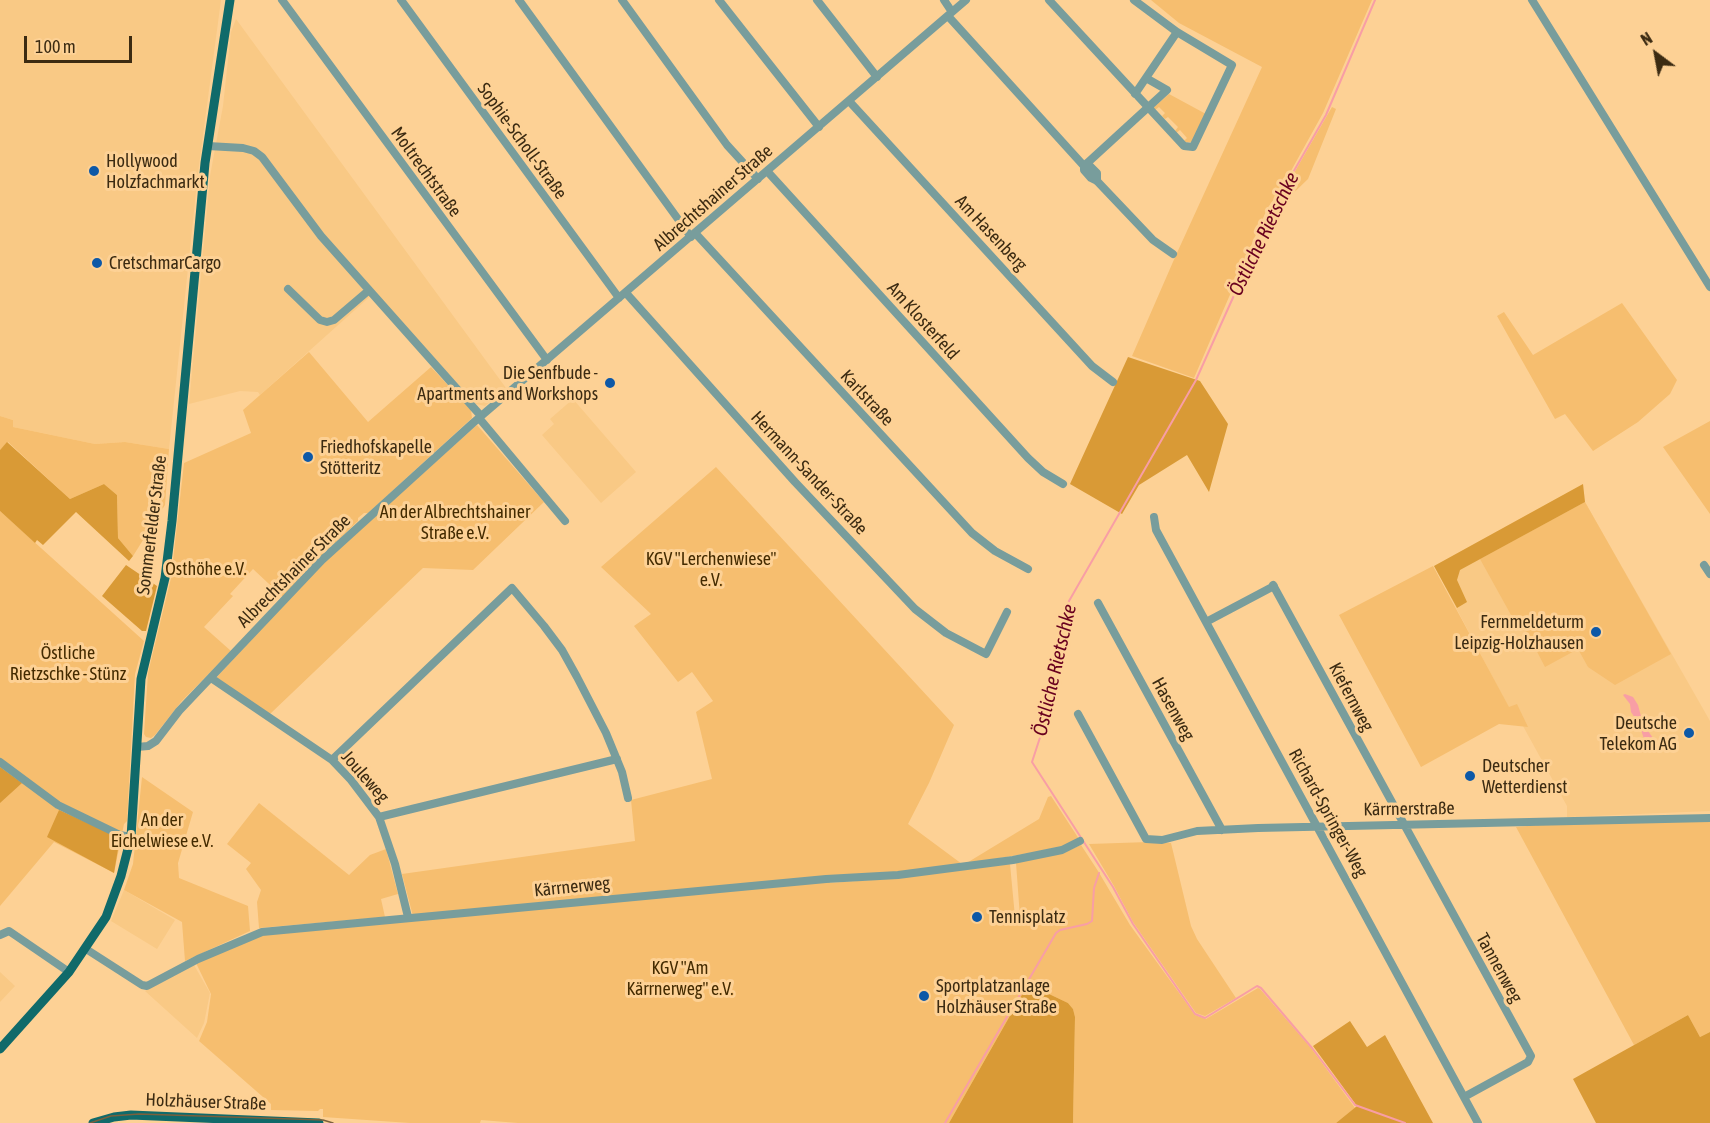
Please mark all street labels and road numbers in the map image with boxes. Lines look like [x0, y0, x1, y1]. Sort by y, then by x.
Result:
street label: Sophie-Scholl-Straße [473, 79, 571, 203]
street label: Moltrechtstraße [386, 123, 466, 221]
street label: Albrechtshainer Straße [649, 140, 777, 256]
street label: Am Hasenberg [951, 191, 1031, 275]
street label: Am Klosterfeld [883, 278, 963, 364]
street label: Karlstraße [836, 366, 898, 430]
street label: Hermann-Sander-Straße [746, 407, 872, 539]
street label: Sommerfelder Straße [133, 454, 171, 596]
street label: Albrechtshainer Straße [233, 510, 355, 632]
street label: Kiefernweg [1324, 659, 1378, 735]
street label: Hasenweg [1147, 674, 1199, 744]
street label: Richard-Springer-Weg [1284, 745, 1372, 881]
street label: Jouleweg [337, 747, 393, 807]
street label: Kärrnerstraße [1363, 797, 1455, 821]
street label: Kärrnerweg [533, 872, 611, 902]
street label: Tannenweg [1471, 930, 1527, 1006]
street label: Holzhäuser Straße [145, 1089, 267, 1115]

